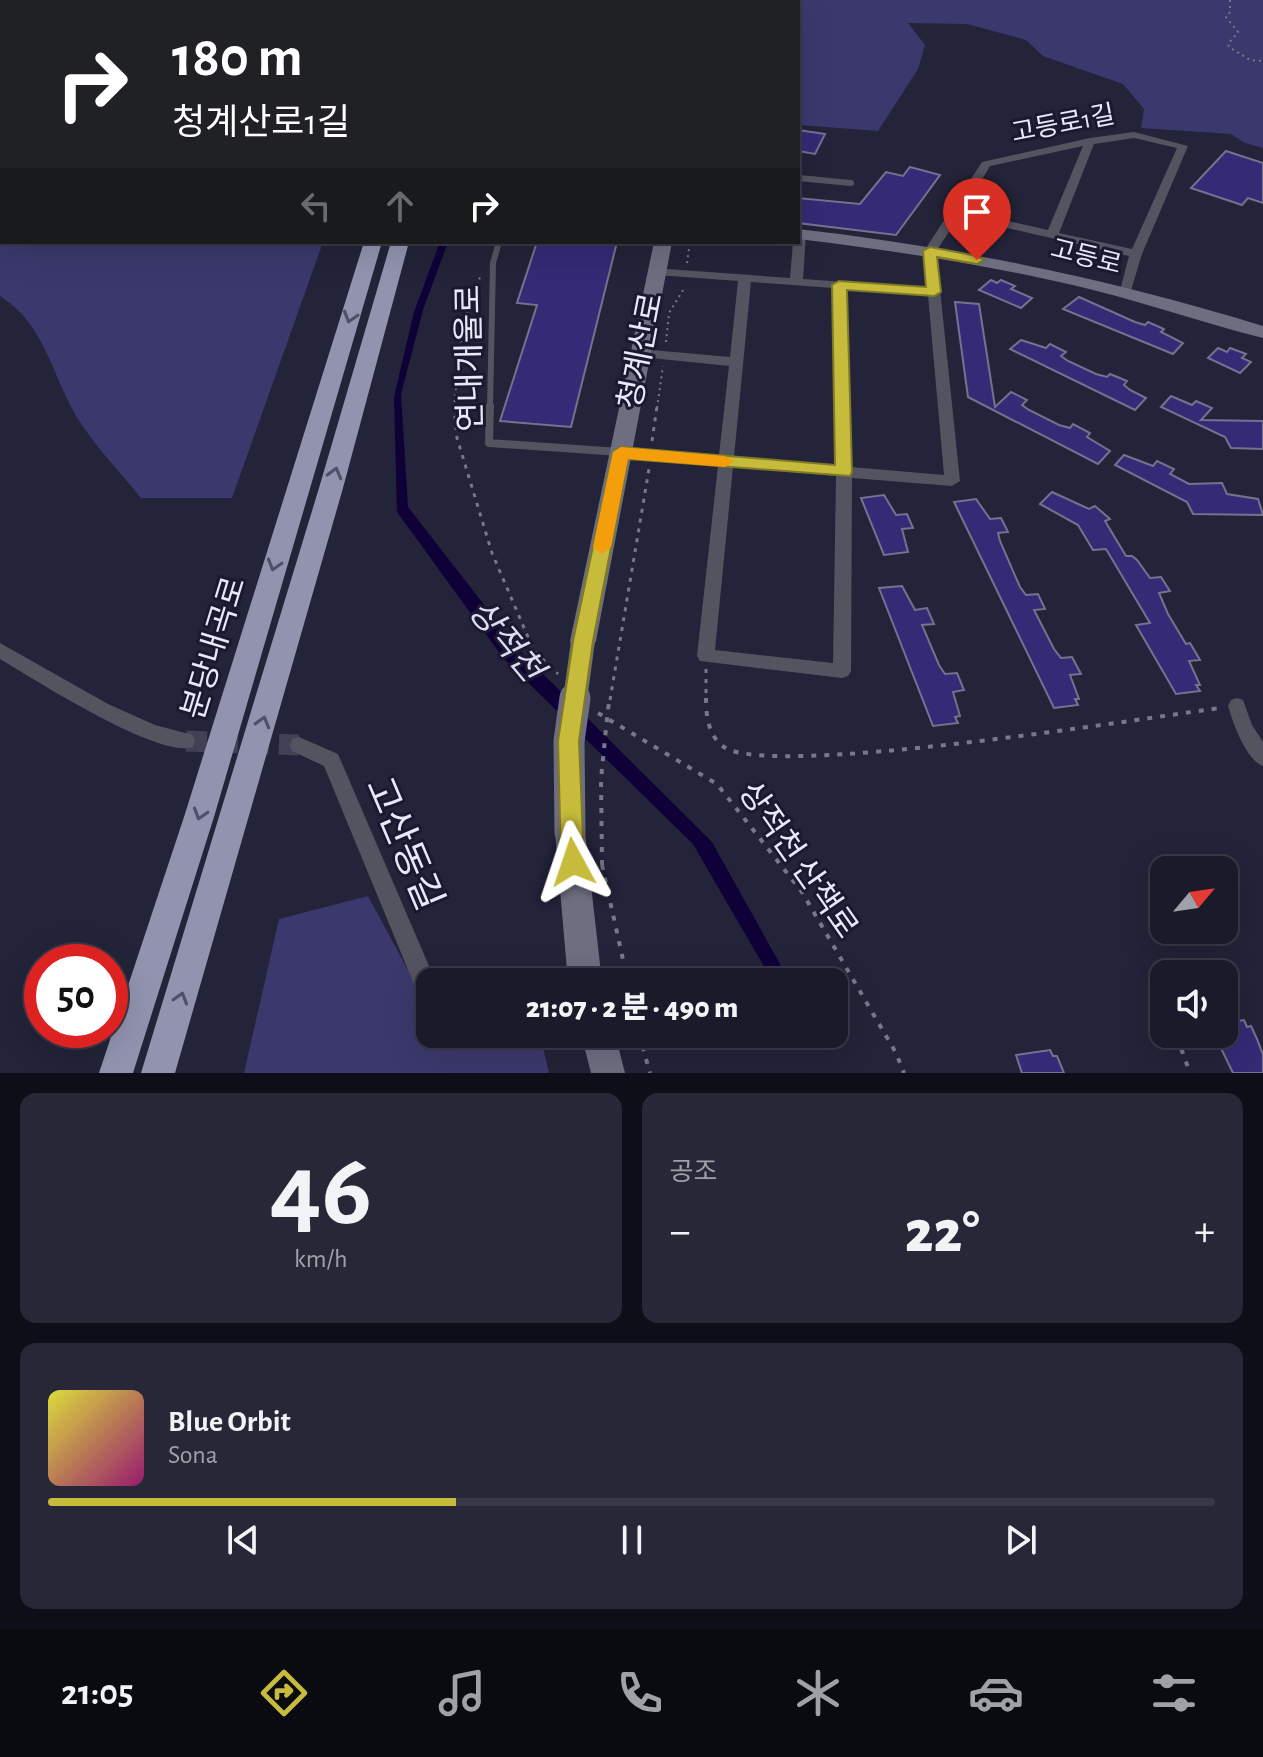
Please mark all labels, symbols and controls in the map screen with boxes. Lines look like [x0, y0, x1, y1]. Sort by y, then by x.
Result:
text: 180 m [172, 30, 303, 86]
icon: right [40, 32, 144, 136]
street label: 고등로1길 [1009, 100, 1117, 147]
text: 청계산로1길 [172, 105, 350, 141]
pin [943, 178, 1011, 260]
icon: left [294, 184, 338, 228]
icon: ahead [378, 184, 422, 228]
icon: right [462, 184, 506, 228]
icon: arrive [955, 190, 999, 234]
street label: 고등로 [1048, 236, 1124, 278]
street label: 연내개울로 [452, 284, 487, 432]
street label: 청계산로 [613, 290, 668, 412]
one-way arrow [343, 309, 359, 323]
one-way arrow [326, 466, 343, 480]
one-way arrow [267, 558, 283, 572]
street label: 분당내곡로 [176, 573, 251, 723]
water label: 상적천 [462, 593, 552, 691]
one-way arrow [253, 716, 270, 730]
street label: 고산동길 [358, 771, 450, 916]
street label: 상적천 산책로 [733, 776, 864, 944]
one-way arrow [193, 807, 209, 821]
position arrow [531, 820, 615, 904]
north arrow [1150, 856, 1238, 944]
map controls [1150, 856, 1238, 1048]
speed limit sign: 50 [24, 944, 128, 1048]
button: sound [1150, 960, 1238, 1048]
one-way arrow [172, 992, 188, 1006]
text: 21:07 · 2 분 · 490 m [526, 993, 738, 1023]
text: 46 [269, 1140, 372, 1244]
text: 공조 [670, 1159, 717, 1185]
text: 22° [905, 1203, 980, 1263]
text: − [670, 1210, 691, 1254]
text: + [1194, 1210, 1215, 1254]
text: km/h [294, 1246, 348, 1272]
text: Blue Orbit [168, 1407, 291, 1437]
text: Sona [168, 1442, 218, 1468]
icon: previous [221, 1518, 265, 1562]
icon: pause [610, 1518, 654, 1562]
icon: next [999, 1518, 1043, 1562]
icon: directions [256, 1665, 312, 1721]
icon: music [434, 1665, 490, 1721]
icon: phone [612, 1665, 668, 1721]
icon: climate [790, 1665, 846, 1721]
icon: car [968, 1665, 1024, 1721]
icon: filters [1146, 1665, 1202, 1721]
text: 21:05 [61, 1675, 134, 1711]

